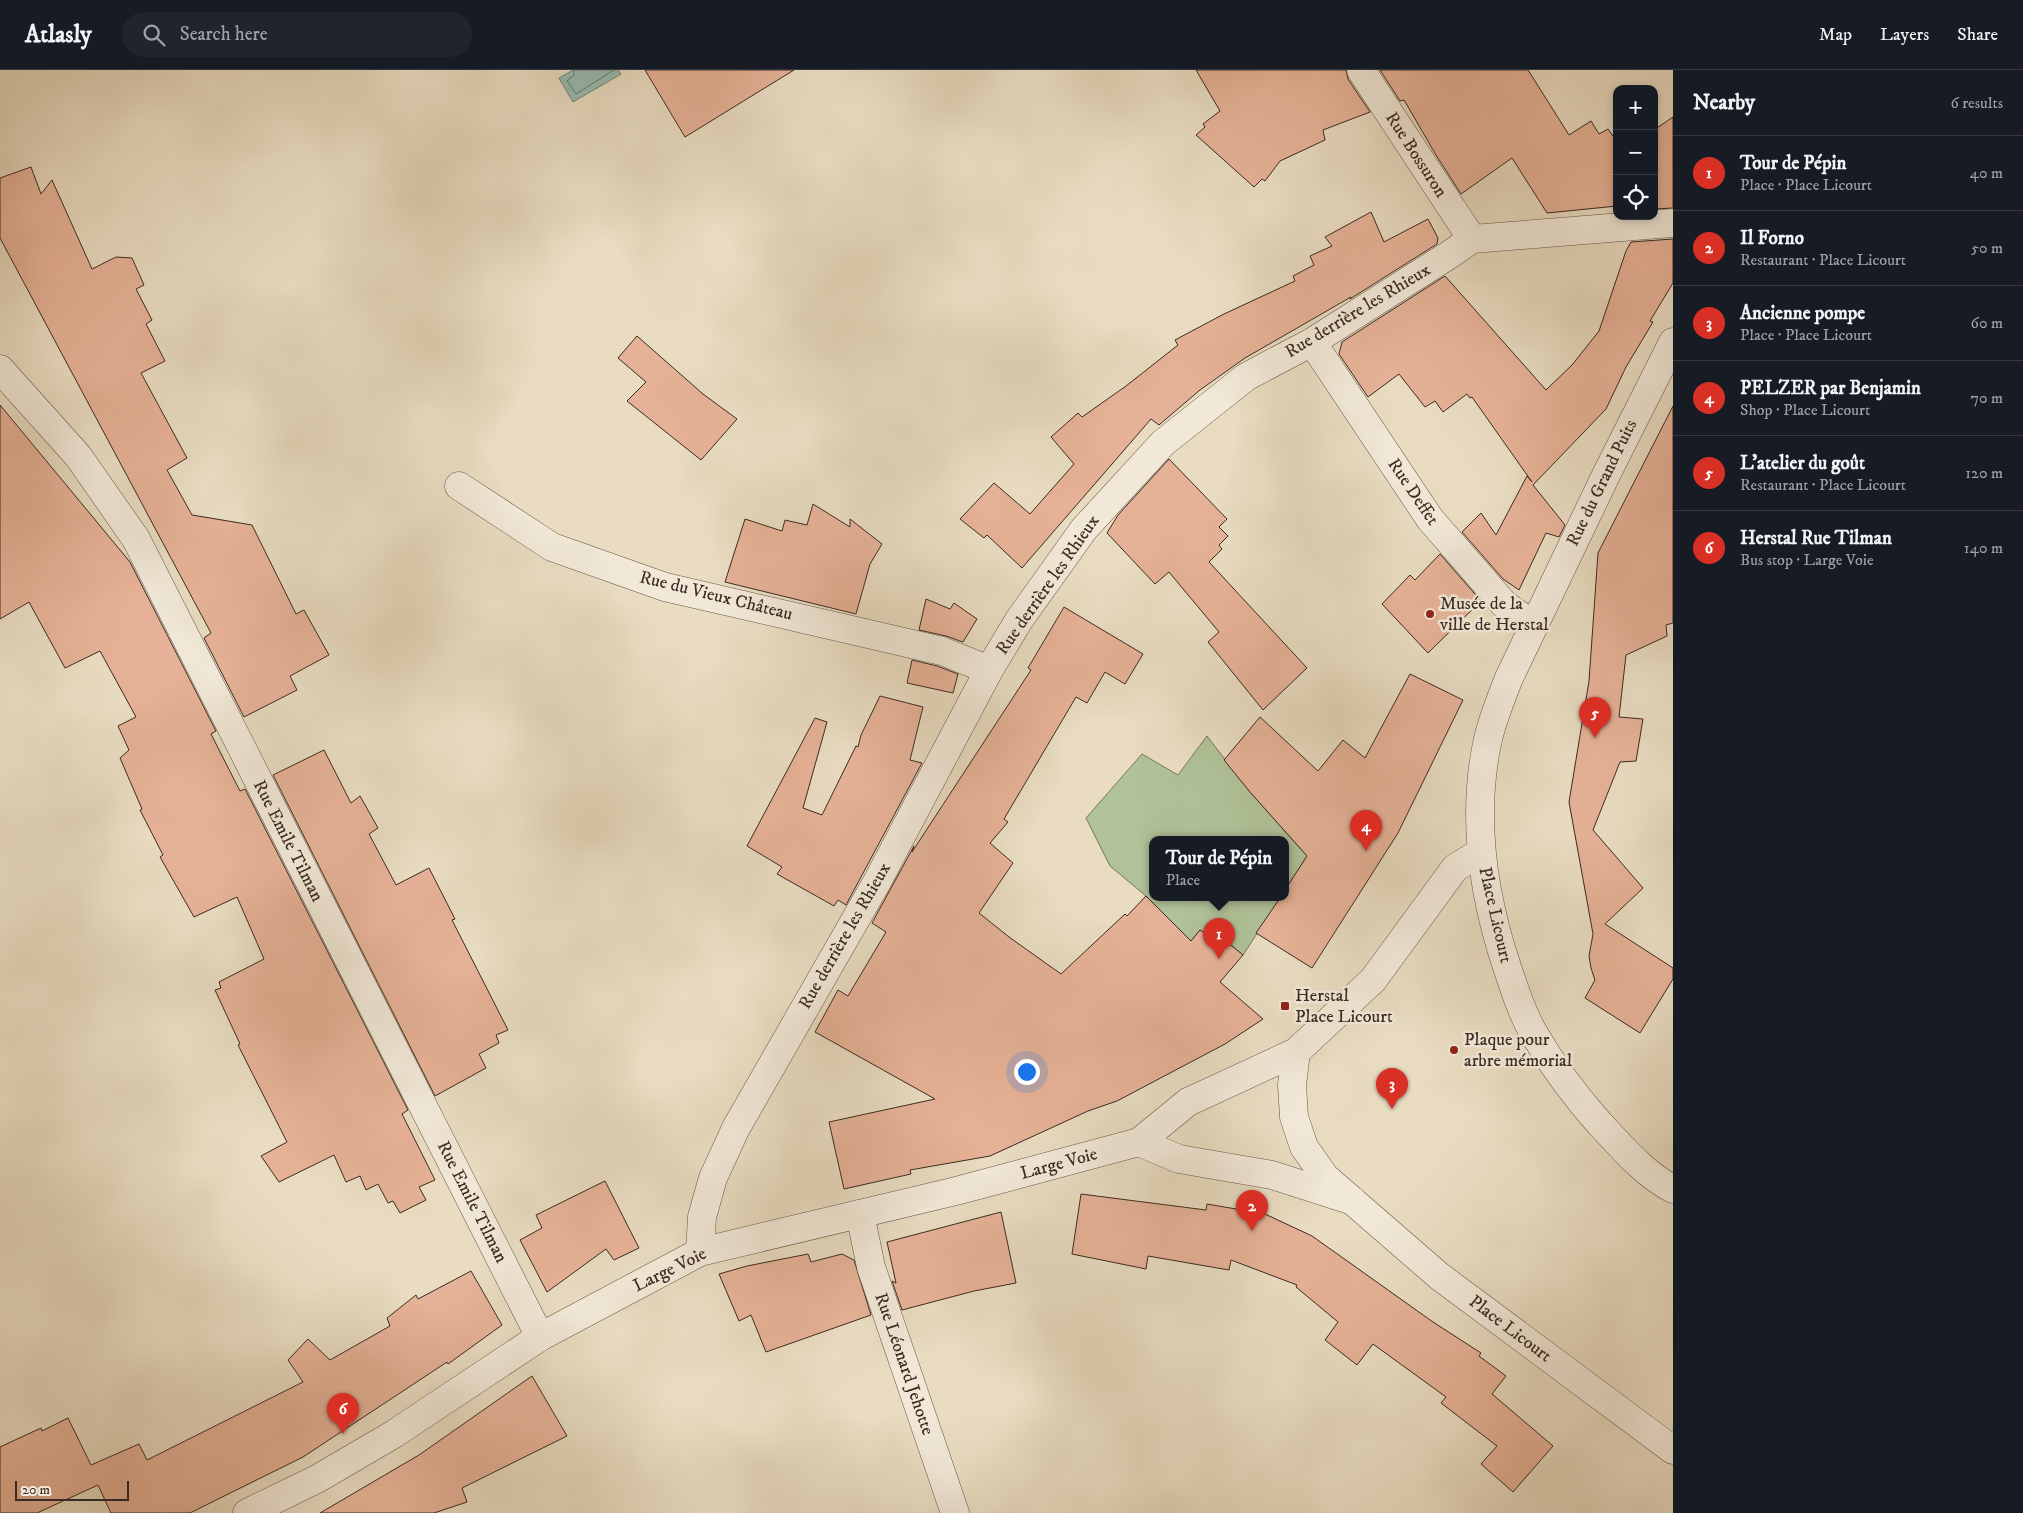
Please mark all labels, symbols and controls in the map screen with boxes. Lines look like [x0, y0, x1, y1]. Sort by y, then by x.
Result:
search box [122, 12, 472, 57]
text: Atlasly [25, 20, 92, 50]
icon: search [140, 21, 168, 49]
text: Search here [180, 23, 268, 46]
text: Map [1819, 24, 1852, 46]
text: Layers [1880, 24, 1929, 46]
text: Share [1957, 24, 1998, 46]
map controls [1613, 85, 1658, 220]
button: + [1613, 85, 1658, 130]
text: Nearby [1693, 90, 1755, 116]
text: 6 results [1950, 93, 2003, 113]
street label: Rue Bossuron [1380, 108, 1452, 202]
button: − [1613, 130, 1658, 175]
text: Tour de Pépin [1740, 152, 1846, 175]
text: 1 [1706, 163, 1712, 183]
text: 40 m [1970, 163, 2003, 183]
button: locate [1613, 175, 1658, 220]
text: Place · Place Licourt [1740, 175, 1872, 195]
text: Il Forno [1740, 227, 1804, 250]
text: 2 [1705, 238, 1713, 258]
text: 50 m [1971, 238, 2003, 258]
text: Restaurant · Place Licourt [1740, 250, 1906, 270]
street label: Rue derrière les Rhieux [1281, 259, 1435, 363]
text: Ancienne pompe [1740, 302, 1865, 325]
text: 3 [1706, 313, 1712, 333]
text: 60 m [1971, 313, 2003, 333]
text: Place · Place Licourt [1740, 325, 1872, 345]
text: PELZER par Benjamin [1740, 377, 1921, 400]
text: 4 [1704, 388, 1714, 408]
text: 70 m [1971, 388, 2003, 408]
text: Shop · Place Licourt [1740, 400, 1870, 420]
street label: Rue du Grand Puits [1562, 416, 1642, 550]
text: L'atelier du goût [1740, 452, 1865, 475]
street label: Rue Deffet [1383, 454, 1444, 530]
text: 5 [1705, 463, 1713, 483]
text: 120 m [1965, 463, 2003, 483]
text: Restaurant · Place Licourt [1740, 475, 1906, 495]
street label: Rue derrière les Rhieux [991, 511, 1105, 659]
text: Herstal Rue Tilman [1740, 527, 1892, 550]
text: 6 [1705, 538, 1713, 558]
text: 140 m [1964, 538, 2003, 558]
text: Bus stop · Large Voie [1740, 550, 1874, 570]
street label: Rue du Vieux Château [637, 566, 795, 626]
place label: Musée de la ville de Herstal [1439, 593, 1549, 636]
marker: Musée de la ville de Herstal [1424, 608, 1436, 620]
pin: 5 [1579, 697, 1611, 738]
street label: Rue Emile Tilman [248, 776, 328, 906]
pin: 4 [1350, 810, 1382, 851]
popup [1149, 836, 1289, 901]
text: Tour de Pépin [1166, 847, 1272, 870]
street label: Rue derrière les Rhieux [794, 859, 896, 1013]
street label: Place Licourt [1473, 865, 1517, 965]
text: Place [1166, 870, 1200, 890]
pin: 1 [1203, 918, 1235, 959]
place label: Herstal Place Licourt [1295, 985, 1393, 1028]
marker: Herstal Place Licourt [1279, 1000, 1291, 1012]
place label: Plaque pour arbre mémorial [1464, 1029, 1573, 1072]
marker: Plaque pour arbre mémorial [1448, 1044, 1460, 1056]
your location [1014, 1059, 1040, 1085]
pin: 3 [1376, 1068, 1408, 1109]
street label: Rue Emile Tilman [432, 1137, 512, 1267]
street label: Large Voie [1018, 1143, 1100, 1185]
pin: 2 [1236, 1190, 1268, 1231]
street label: Large Voie [630, 1243, 710, 1297]
street label: Rue Léonard Jehotte [869, 1290, 939, 1438]
street label: Place Licourt [1464, 1291, 1556, 1367]
pin: 6 [327, 1393, 359, 1434]
scale bar [15, 1478, 129, 1501]
text: 20 m [22, 1481, 50, 1499]

